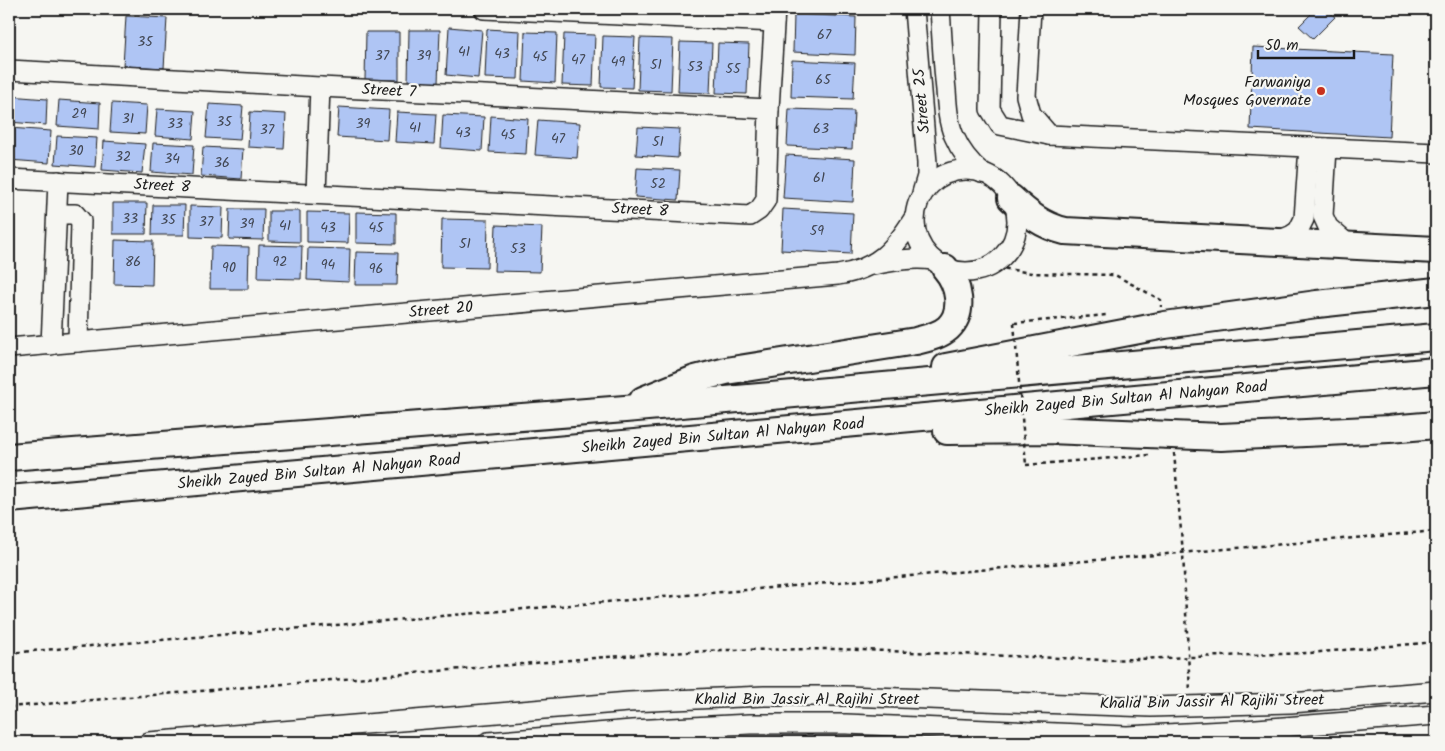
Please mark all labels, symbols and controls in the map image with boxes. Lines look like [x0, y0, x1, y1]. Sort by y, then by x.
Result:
house number: 67 [817, 24, 832, 46]
scale bar [1258, 28, 1354, 60]
house number: 35 [137, 31, 154, 53]
text: 50 m [1265, 34, 1299, 58]
house number: 41 [458, 41, 470, 63]
house number: 43 [494, 43, 510, 65]
house number: 37 [375, 45, 390, 67]
house number: 39 [417, 45, 432, 67]
house number: 45 [532, 46, 549, 68]
house number: 47 [571, 49, 586, 71]
house number: 49 [611, 51, 625, 73]
house number: 51 [650, 54, 662, 76]
house number: 53 [687, 56, 703, 78]
house number: 55 [725, 58, 742, 80]
street label: Street 25 [907, 66, 937, 134]
house number: 65 [815, 69, 832, 91]
place label: Farwaniya Mosques Governate [1183, 70, 1311, 113]
street label: Street 7 [361, 77, 417, 105]
marker: Farwaniya Mosques Governate [1315, 85, 1327, 97]
house number: 29 [72, 103, 87, 125]
house number: 31 [122, 108, 134, 130]
house number: 35 [216, 111, 233, 133]
house number: 33 [167, 113, 183, 135]
house number: 39 [356, 113, 371, 135]
house number: 41 [409, 117, 421, 139]
house number: 63 [813, 118, 829, 140]
house number: 37 [260, 119, 275, 141]
house number: 43 [455, 122, 471, 144]
house number: 45 [500, 124, 517, 146]
house number: 47 [551, 128, 566, 150]
house number: 51 [652, 131, 664, 153]
house number: 30 [69, 140, 84, 162]
house number: 32 [115, 146, 131, 168]
house number: 34 [164, 148, 180, 170]
house number: 36 [214, 152, 230, 174]
house number: 61 [813, 167, 825, 189]
street label: Street 8 [133, 172, 191, 200]
house number: 52 [650, 173, 666, 195]
street label: Street 8 [611, 196, 669, 224]
house number: 33 [122, 208, 138, 230]
house number: 35 [160, 209, 177, 231]
house number: 37 [199, 211, 214, 233]
house number: 39 [240, 213, 255, 235]
house number: 41 [279, 215, 291, 237]
house number: 43 [320, 217, 336, 239]
house number: 45 [368, 217, 385, 239]
house number: 59 [810, 220, 824, 242]
house number: 51 [459, 233, 471, 255]
house number: 53 [510, 238, 526, 260]
house number: 86 [125, 251, 141, 273]
house number: 92 [273, 251, 287, 273]
house number: 94 [321, 254, 336, 276]
house number: 90 [222, 257, 236, 279]
house number: 96 [369, 258, 383, 280]
street label: Street 20 [408, 295, 474, 325]
street label: Sheikh Zayed Bin Sultan Al Nahyan Road [984, 374, 1269, 424]
street label: Sheikh Zayed Bin Sultan Al Nahyan Road [581, 411, 866, 461]
street label: Sheikh Zayed Bin Sultan Al Nahyan Road [177, 447, 462, 497]
street label: Khalid Bin Jassir Al Rajihi Street [695, 687, 920, 712]
street label: Khalid Bin Jassir Al Rajihi Street [1099, 688, 1325, 716]

